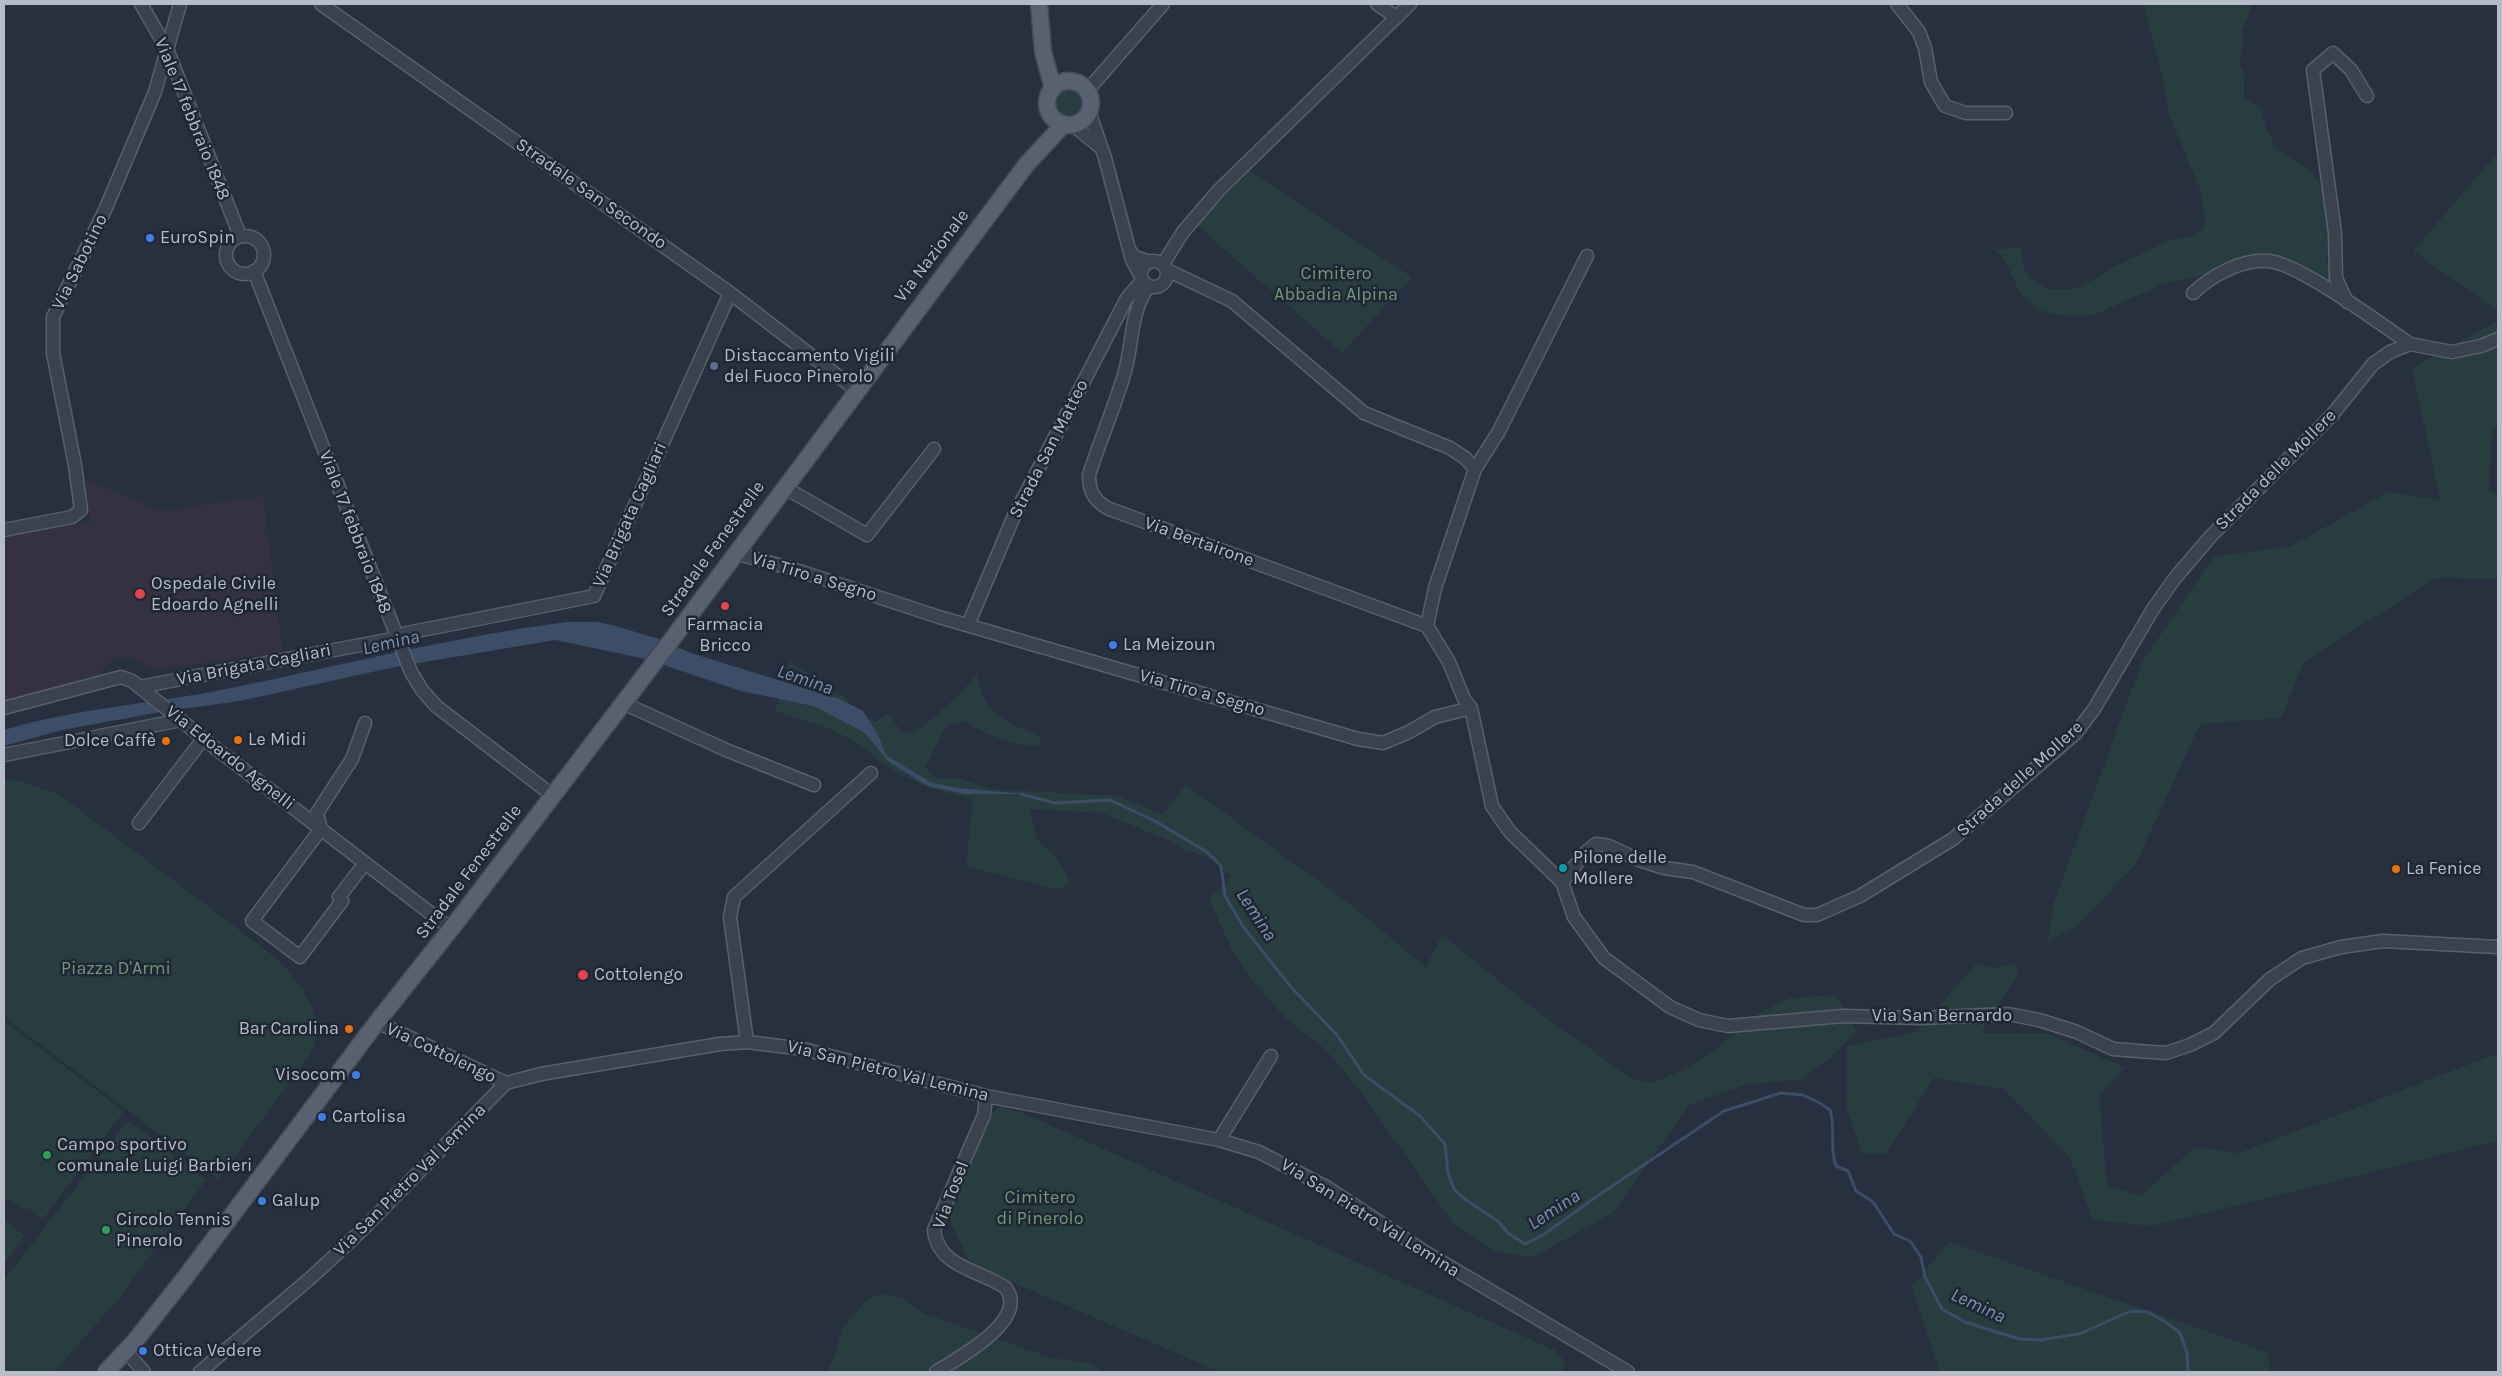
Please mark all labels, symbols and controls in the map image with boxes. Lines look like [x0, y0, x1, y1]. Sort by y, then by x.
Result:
street label: Viale 17 febbraio 1848 [150, 35, 234, 203]
street label: Stradale San Secondo [511, 134, 671, 254]
street label: Via Nazionale [890, 205, 974, 307]
street label: Via Sabotino [48, 211, 112, 313]
place label: EuroSpin [160, 227, 235, 249]
marker: EuroSpin [144, 232, 156, 244]
park label: Cimitero Abbadia Alpina [1274, 263, 1398, 306]
place label: Distaccamento Vigili del Fuoco Pinerolo [724, 345, 895, 388]
marker: Distaccamento Vigili del Fuoco Pinerolo [708, 360, 720, 372]
street label: Strada San Matteo [1005, 376, 1093, 522]
street label: Strada delle Mollere [2211, 405, 2341, 535]
street label: Via Brigata Cagliari [588, 439, 672, 591]
street label: Viale 17 febbraio 1848 [314, 447, 396, 617]
street label: Stradale Fenestrelle [656, 477, 770, 621]
street label: Via Bertairone [1141, 512, 1257, 572]
street label: Via Tiro a Segno [749, 548, 879, 606]
place label: Ospedale Civile Edoardo Agnelli [151, 573, 279, 616]
marker: Ospedale Civile Edoardo Agnelli [133, 587, 147, 601]
marker: Farmacia Bricco [719, 600, 731, 612]
place label: Farmacia Bricco [687, 614, 763, 656]
water label: Lemina [360, 625, 422, 661]
place label: La Meizoun [1123, 634, 1216, 656]
street label: Via Brigata Cagliari [175, 639, 333, 691]
marker: La Meizoun [1107, 639, 1119, 651]
water label: Lemina [774, 660, 836, 700]
street label: Via Tiro a Segno [1137, 665, 1267, 721]
street label: Via Edoardo Agnelli [161, 701, 299, 815]
street label: Strada delle Mollere [1952, 717, 2088, 841]
place label: Le Midi [248, 729, 307, 751]
place label: Dolce Caffè [64, 730, 156, 752]
marker: Le Midi [232, 734, 244, 746]
marker: Dolce Caffè [160, 735, 172, 747]
street label: Stradale Fenestrelle [411, 801, 527, 943]
place label: Pilone delle Mollere [1573, 847, 1667, 890]
place label: La Fenice [2406, 858, 2482, 880]
marker: Pilone delle Mollere [1557, 862, 1569, 874]
marker: La Fenice [2390, 863, 2402, 875]
water label: Lemina [1231, 885, 1281, 945]
park label: Piazza D'Armi [61, 958, 171, 980]
place label: Cottolengo [594, 964, 683, 986]
marker: Cottolengo [576, 968, 590, 982]
street label: Via San Bernardo [1872, 1005, 2012, 1027]
place label: Bar Carolina [239, 1018, 339, 1040]
street label: Via Cottolengo [382, 1018, 500, 1088]
marker: Bar Carolina [343, 1023, 355, 1035]
street label: Via San Pietro Val Lemina [785, 1035, 991, 1107]
place label: Visocom [275, 1064, 346, 1086]
marker: Visocom [350, 1069, 362, 1081]
street label: Via San Pietro Val Lemina [329, 1099, 491, 1261]
place label: Cartolisa [332, 1106, 406, 1128]
marker: Cartolisa [316, 1111, 328, 1123]
place label: Campo sportivo comunale Luigi Barbieri [57, 1134, 252, 1176]
marker: Campo sportivo comunale Luigi Barbieri [41, 1149, 53, 1161]
street label: Via San Pietro Val Lemina [1277, 1154, 1463, 1282]
street label: Via Tosel [928, 1158, 974, 1232]
water label: Lemina [1524, 1185, 1584, 1235]
park label: Cimitero di Pinerolo [997, 1187, 1083, 1230]
place label: Galup [272, 1190, 320, 1212]
marker: Galup [256, 1195, 268, 1207]
place label: Circolo Tennis Pinerolo [116, 1209, 231, 1252]
marker: Circolo Tennis Pinerolo [100, 1224, 112, 1236]
water label: Lemina [1947, 1283, 2009, 1329]
place label: Ottica Vedere [153, 1340, 261, 1362]
marker: Ottica Vedere [137, 1345, 149, 1357]

